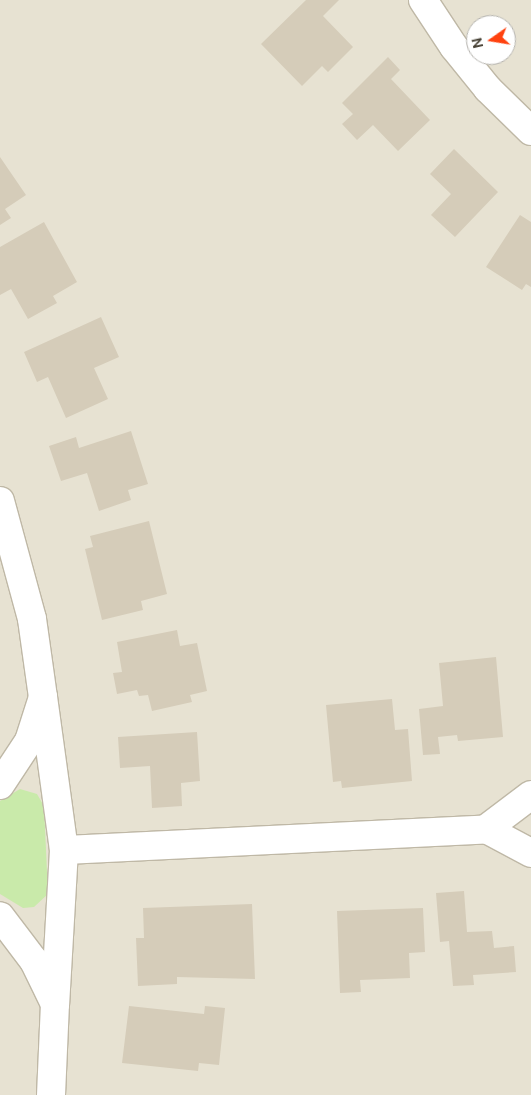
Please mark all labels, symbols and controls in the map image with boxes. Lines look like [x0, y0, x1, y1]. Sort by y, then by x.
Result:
north arrow [466, 15, 516, 65]
text: N [467, 36, 487, 50]

